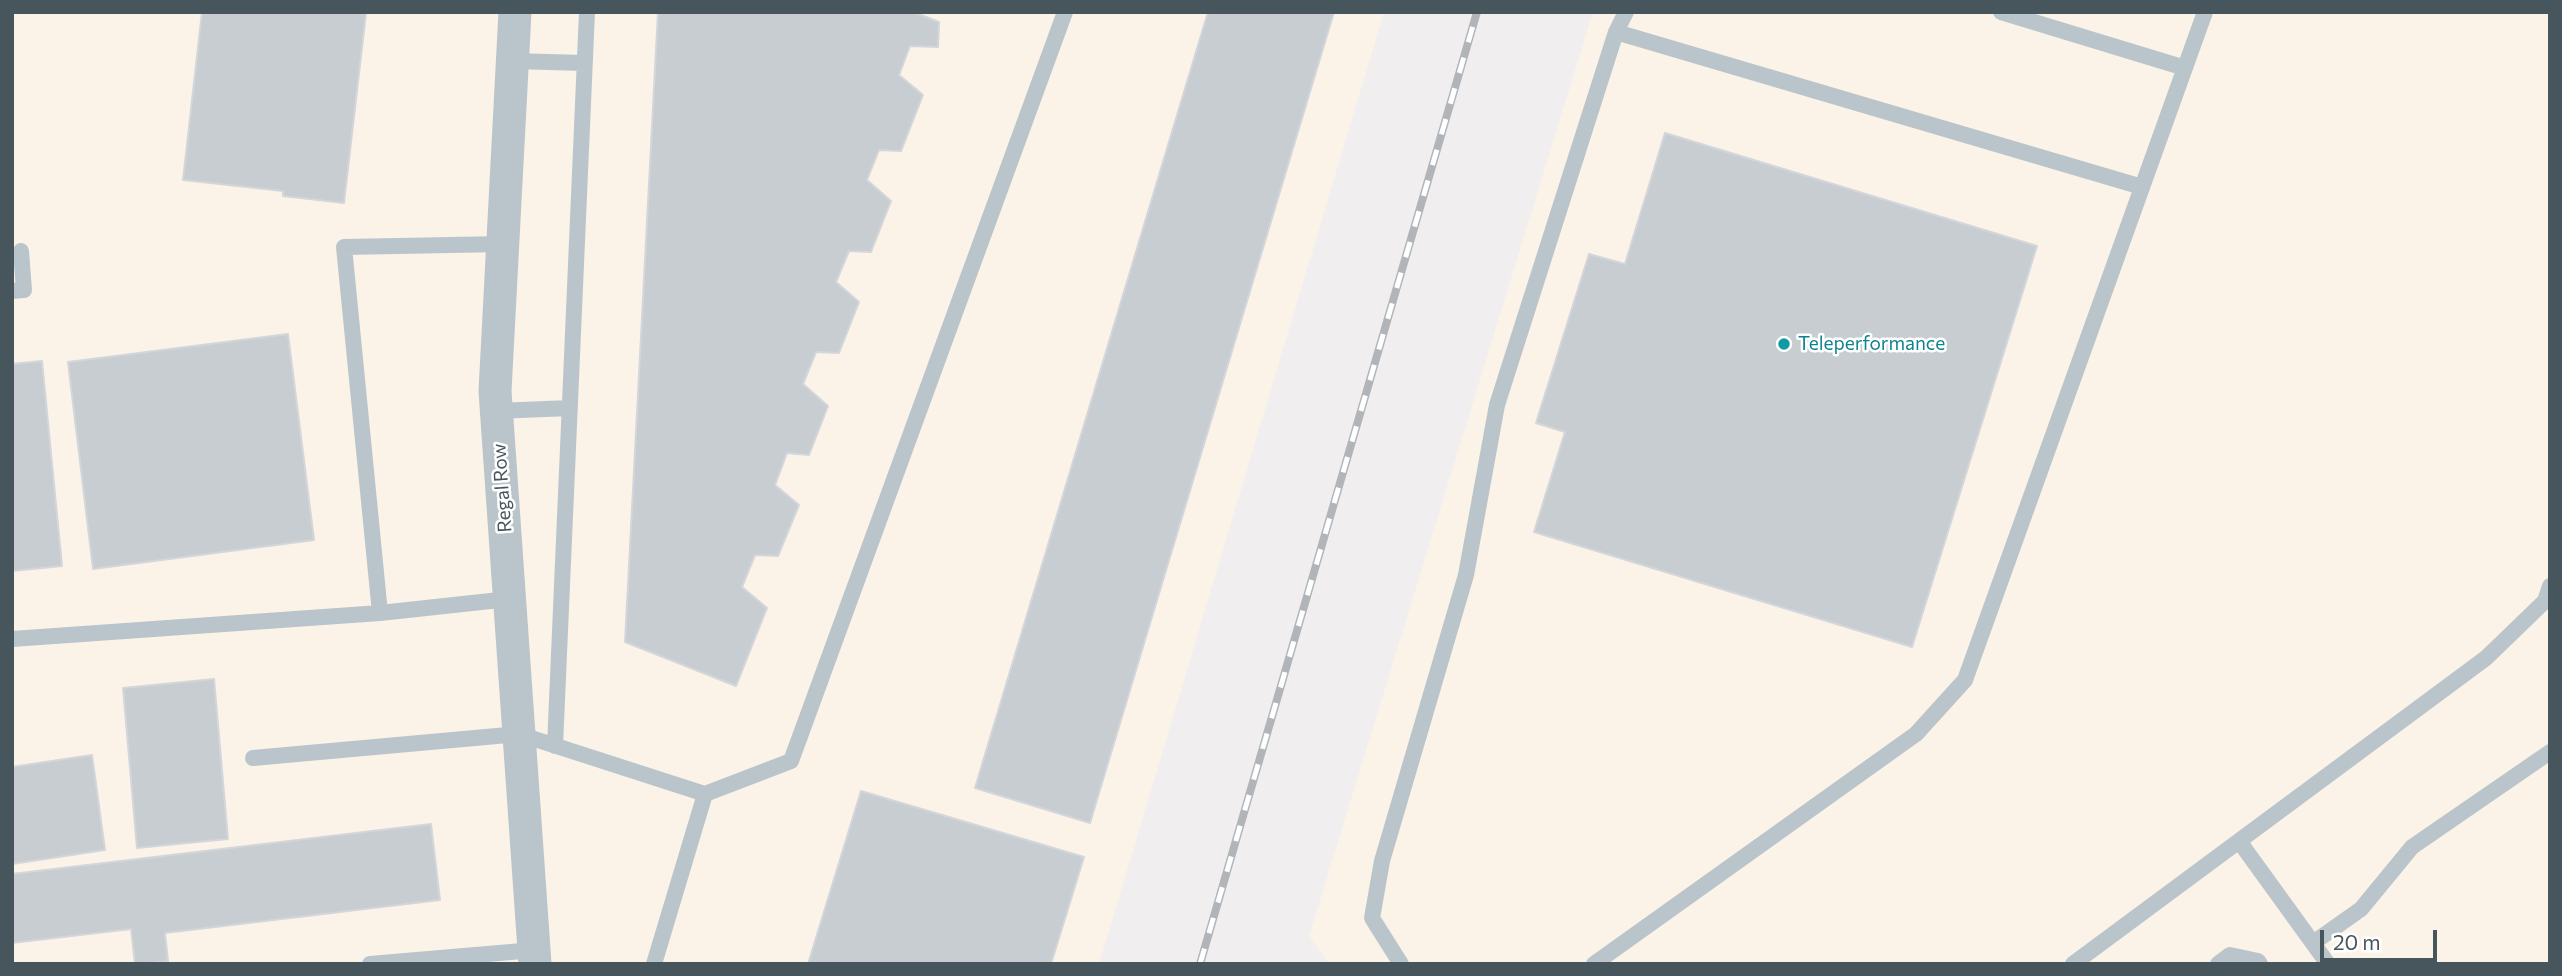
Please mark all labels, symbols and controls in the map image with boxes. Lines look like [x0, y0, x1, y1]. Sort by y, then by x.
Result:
place label: Teleperformance [1798, 333, 1945, 355]
marker: Teleperformance [1776, 336, 1792, 352]
street label: Regal Row [488, 443, 516, 533]
scale bar [2324, 916, 2441, 960]
text: 20 m [2333, 929, 2381, 954]

